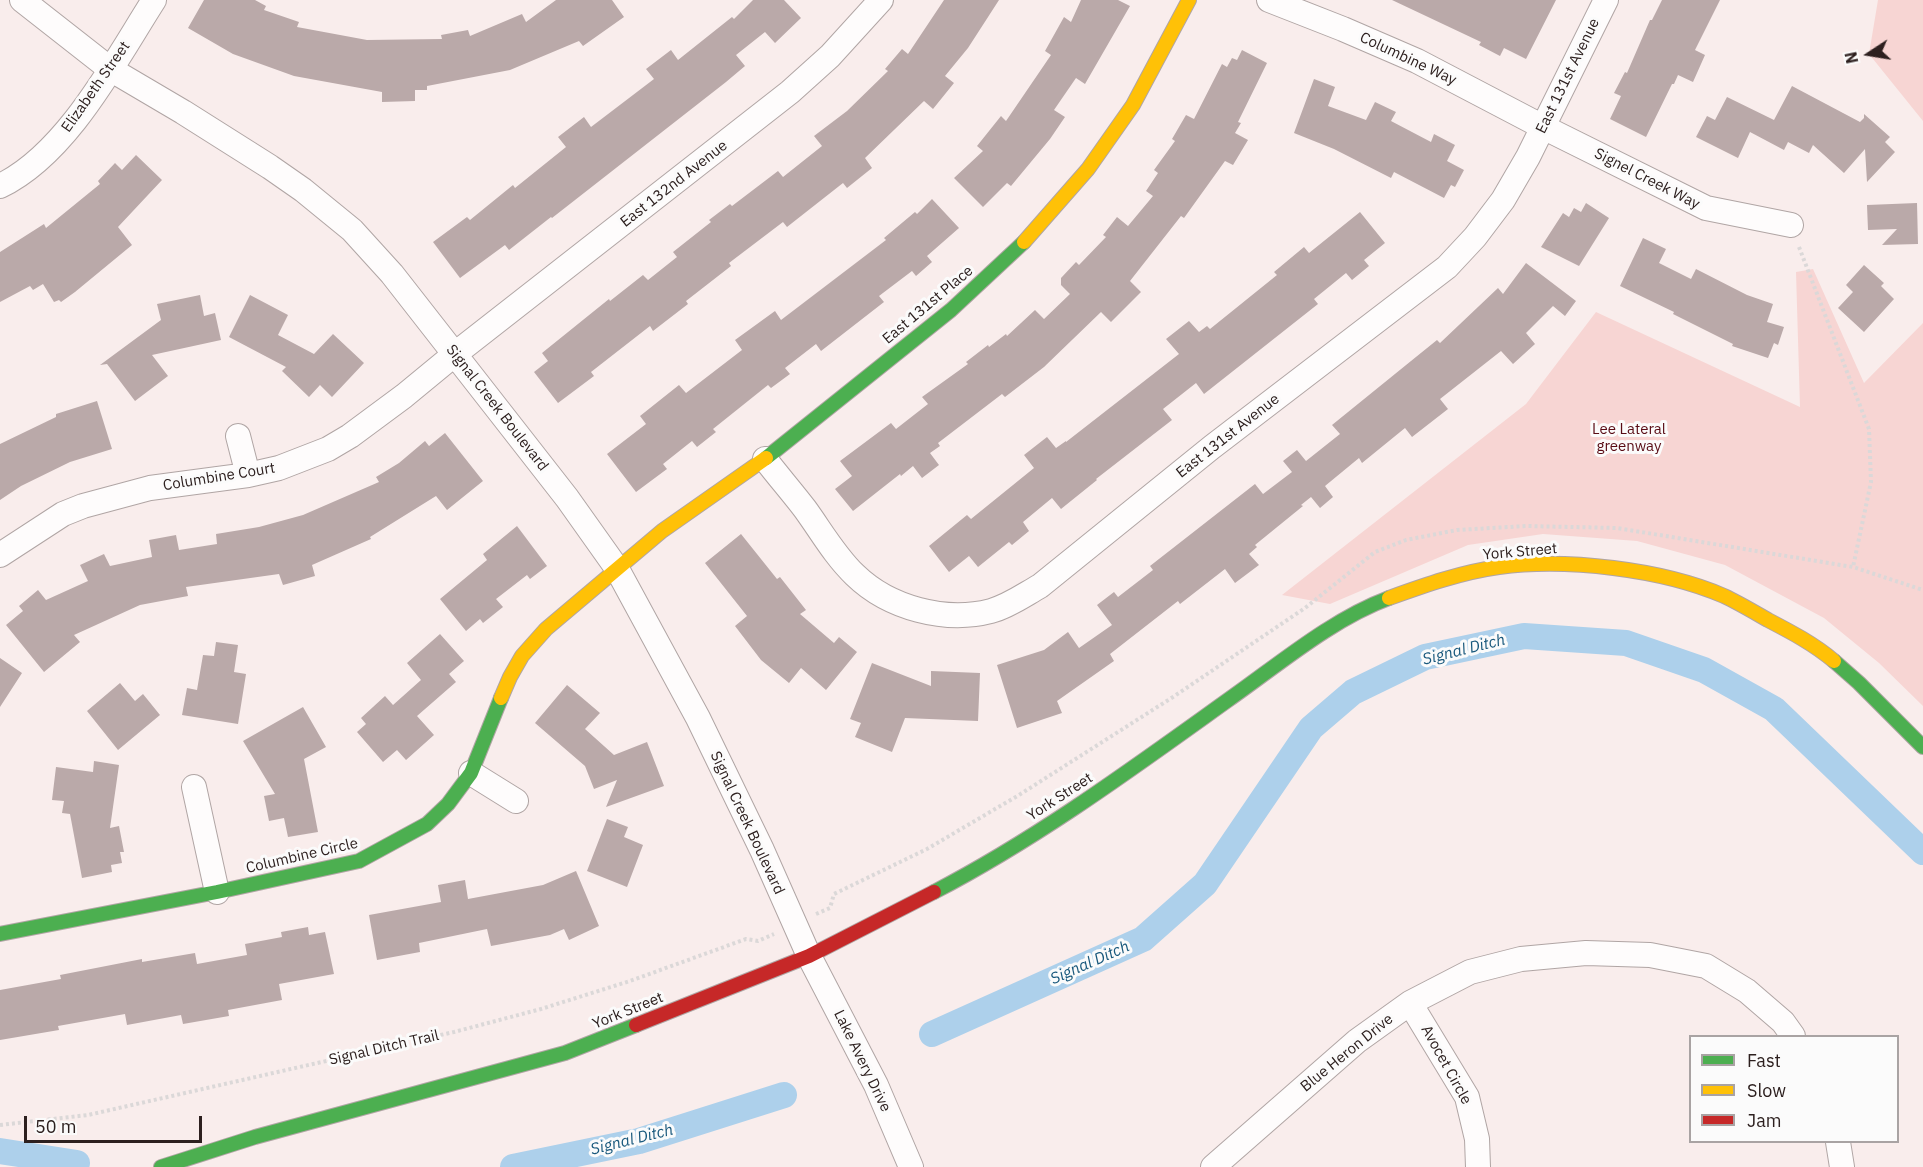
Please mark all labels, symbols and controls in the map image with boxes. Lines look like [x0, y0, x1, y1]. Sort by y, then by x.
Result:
street label: East 131st Avenue [1532, 15, 1604, 137]
north arrow [1839, 24, 1899, 84]
street label: Columbine Way [1357, 29, 1459, 89]
street label: Elizabeth Street [58, 38, 134, 136]
text: N [1840, 50, 1862, 65]
street label: East 132nd Avenue [617, 137, 731, 231]
street label: Signel Creek Way [1591, 145, 1703, 213]
street label: East 131st Place [879, 262, 977, 348]
street label: Signal Creek Boulevard [442, 341, 552, 475]
street label: East 131st Avenue [1173, 390, 1283, 482]
park label: Lee Lateral greenway [1592, 421, 1666, 456]
street label: Columbine Court [162, 459, 276, 495]
street label: York Street [1482, 540, 1558, 564]
water label: Signal Ditch [1421, 630, 1507, 670]
street label: Signal Creek Boulevard [706, 749, 788, 897]
street label: York Street [1024, 769, 1096, 825]
street label: Columbine Circle [244, 834, 360, 878]
water label: Signal Ditch [1047, 937, 1133, 989]
street label: York Street [590, 989, 666, 1033]
street label: Lake Avery Drive [830, 1007, 894, 1115]
street label: Blue Heron Drive [1297, 1010, 1397, 1096]
street label: Avocet Circle [1417, 1022, 1475, 1108]
street label: Signal Ditch Trail [327, 1027, 441, 1069]
legend [1689, 1035, 1899, 1143]
text: Fast [1747, 1049, 1781, 1072]
text: Slow [1747, 1079, 1786, 1102]
scale bar [27, 1104, 206, 1142]
text: Jam [1747, 1109, 1782, 1132]
text: 50 m [35, 1115, 77, 1138]
water label: Signal Ditch [589, 1120, 675, 1160]

